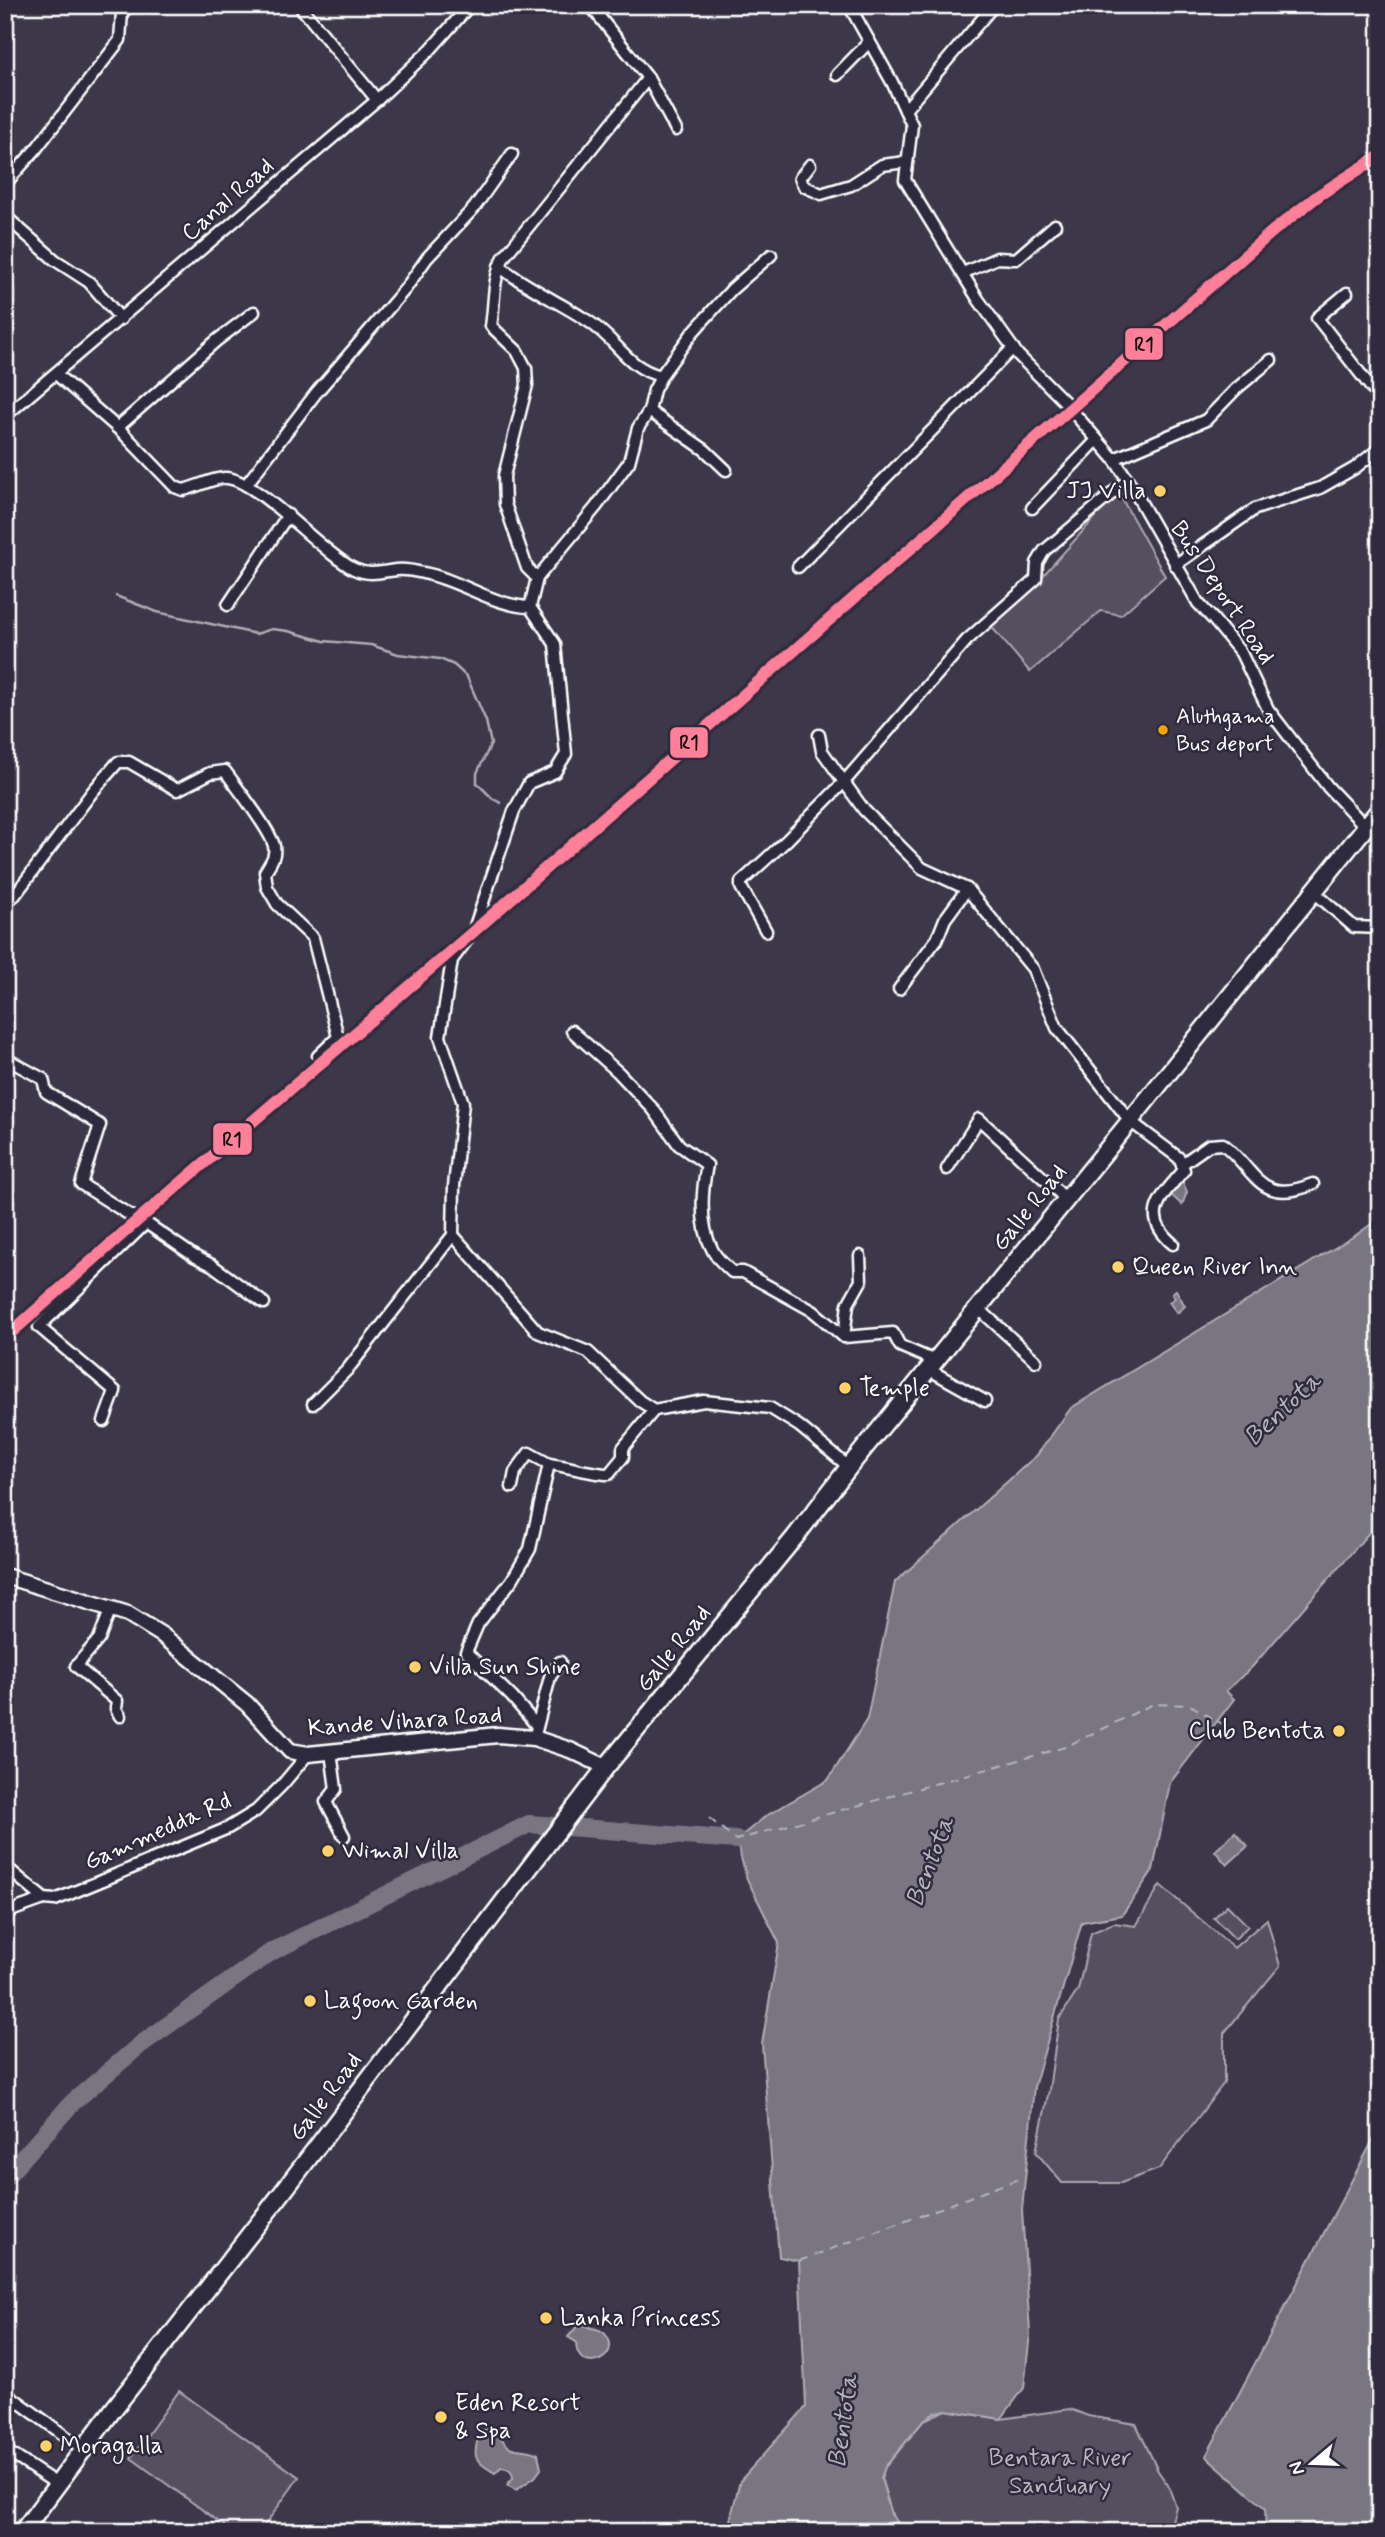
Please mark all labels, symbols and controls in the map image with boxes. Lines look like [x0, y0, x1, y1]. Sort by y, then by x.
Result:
street label: Canal Road [175, 151, 281, 249]
line badge: R1 [1124, 327, 1164, 361]
text: R1 [1134, 333, 1154, 358]
place label: JJ Villa [1066, 476, 1146, 507]
marker: JJ Villa [1152, 483, 1168, 499]
street label: Bus Deport Road [1163, 515, 1281, 671]
place label: Aluthgama Bus deport [1176, 703, 1275, 759]
marker: Aluthgama Bus deport [1156, 723, 1170, 737]
line badge: R1 [669, 726, 709, 759]
text: R1 [679, 731, 699, 756]
line badge: R1 [212, 1122, 253, 1156]
text: R1 [222, 1128, 242, 1153]
street label: Galle Road [985, 1158, 1075, 1258]
place label: Queen River Inn [1132, 1252, 1297, 1283]
marker: Queen River Inn [1110, 1259, 1126, 1275]
water label: Bentota [1237, 1365, 1330, 1454]
place label: Temple [859, 1373, 930, 1404]
marker: Temple [837, 1380, 853, 1396]
street label: Galle Road [629, 1599, 719, 1699]
place label: Villa Sun Shine [429, 1652, 581, 1683]
marker: Villa Sun Shine [407, 1659, 423, 1675]
street label: Kande Vihara Road [307, 1700, 503, 1744]
place label: Club Bentota [1188, 1716, 1325, 1747]
marker: Club Bentota [1331, 1723, 1347, 1739]
street label: Gammedda Rd [80, 1786, 236, 1878]
water label: Bentota [898, 1811, 964, 1912]
place label: Wimal Villa [342, 1836, 459, 1867]
marker: Wimal Villa [320, 1843, 336, 1859]
place label: Lagoon Garden [324, 1986, 478, 2020]
marker: Lagoon Garden [302, 1993, 318, 2009]
street label: Galle Road [282, 2046, 370, 2148]
place label: Lanka Princess [560, 2303, 720, 2334]
marker: Lanka Princess [538, 2310, 554, 2326]
water label: Bentota [821, 2371, 868, 2470]
place label: Eden Resort & Spa [455, 2388, 581, 2447]
marker: Eden Resort & Spa [433, 2409, 449, 2425]
north arrow [1276, 2428, 1346, 2498]
place label: Moragalla [60, 2431, 163, 2464]
marker: Moragalla [38, 2438, 54, 2454]
park label: Bentara River Sanctuary [988, 2443, 1132, 2502]
text: N [1283, 2458, 1311, 2478]

